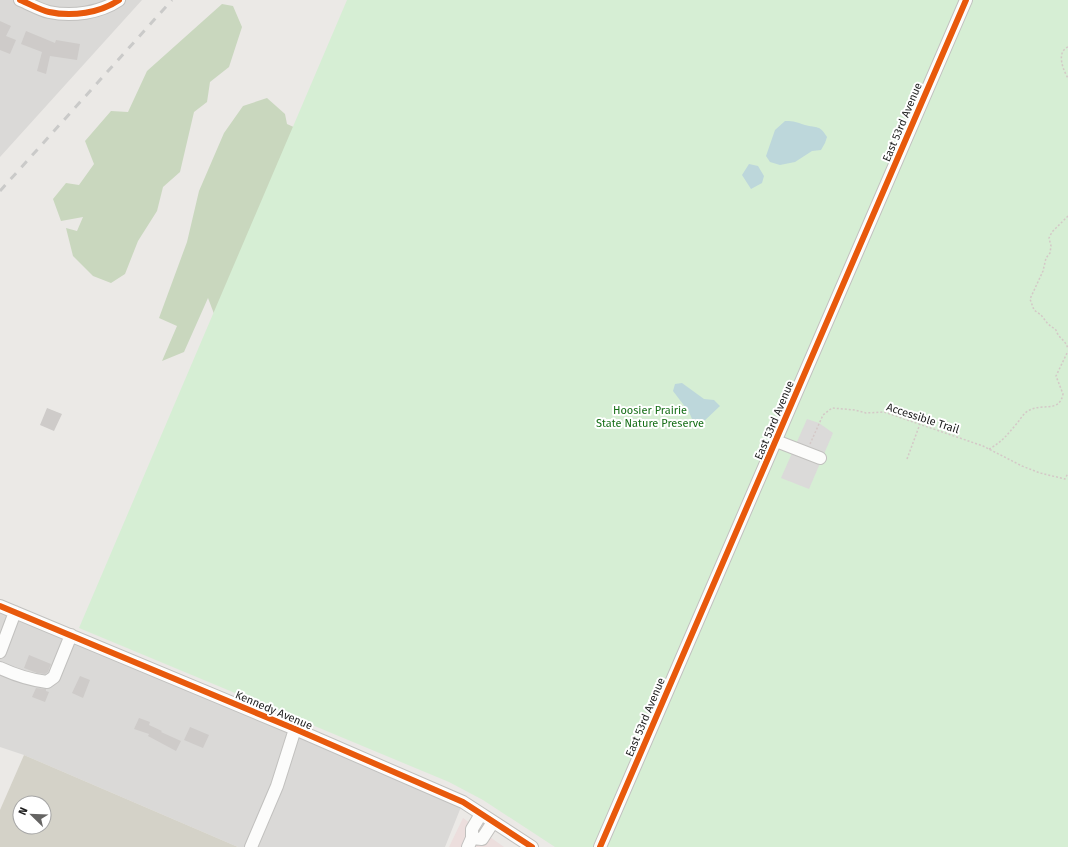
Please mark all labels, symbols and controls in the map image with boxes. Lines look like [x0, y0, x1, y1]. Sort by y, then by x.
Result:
street label: East 53rd Avenue [880, 81, 925, 164]
street label: East 53rd Avenue [752, 379, 797, 462]
street label: Accessible Trail [885, 401, 961, 436]
park label: Hoosier Prairie State Nature Preserve [596, 404, 704, 430]
street label: East 53rd Avenue [623, 676, 668, 759]
street label: Kennedy Avenue [233, 688, 314, 733]
north arrow [12, 795, 52, 835]
text: N [16, 805, 31, 817]

